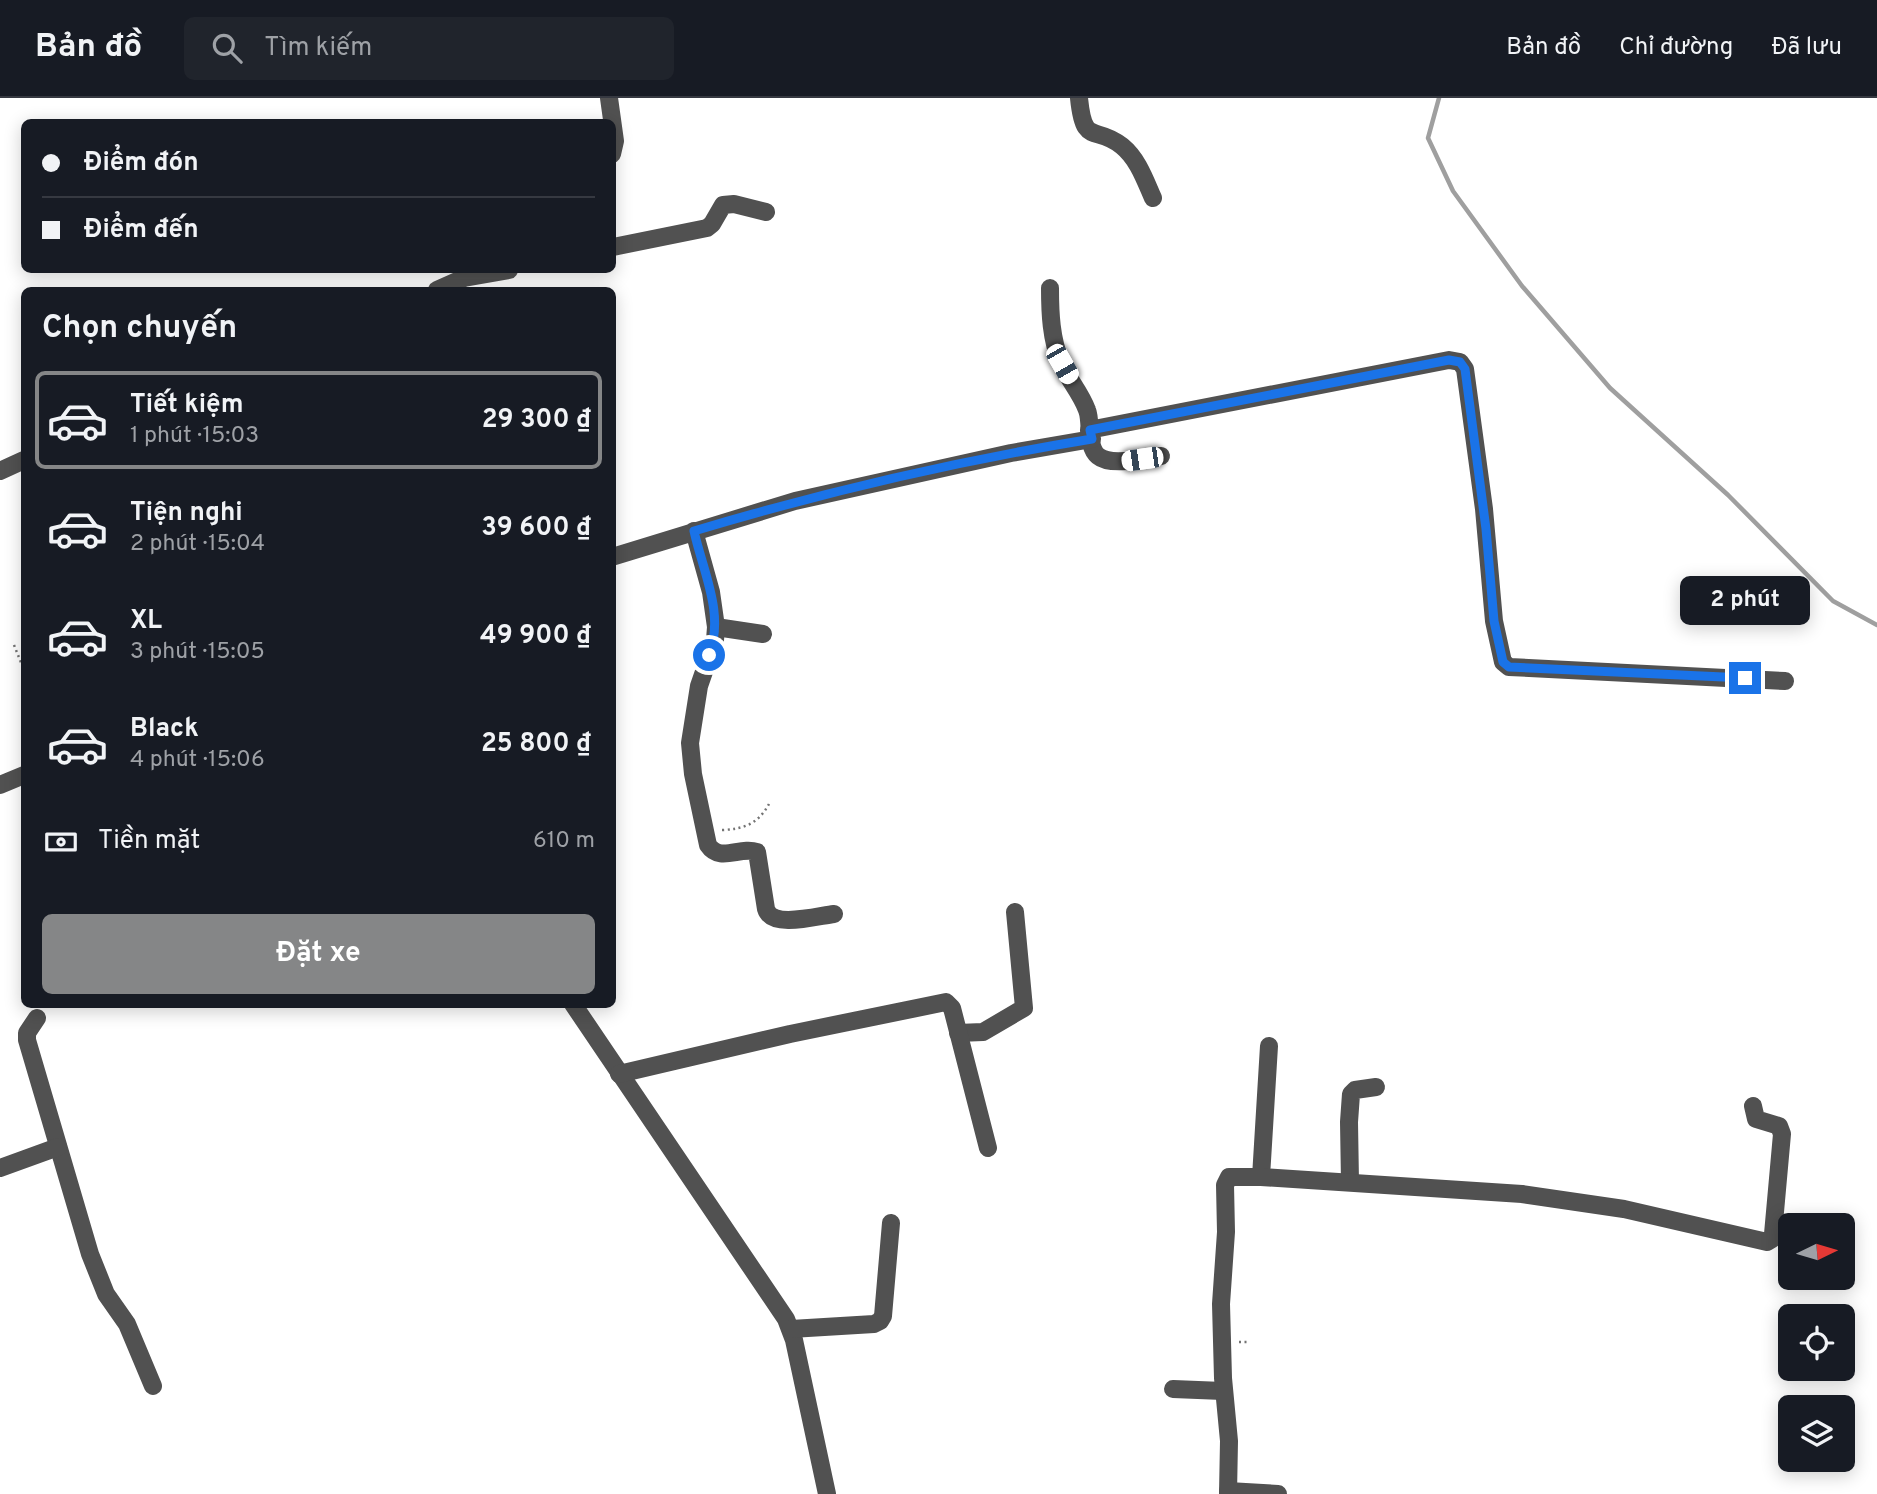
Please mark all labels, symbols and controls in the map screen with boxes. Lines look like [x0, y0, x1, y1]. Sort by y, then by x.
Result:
search box [184, 17, 674, 80]
text: Bản đồ [35, 27, 142, 69]
icon: search [208, 29, 246, 67]
text: Tìm kiếm [264, 32, 372, 65]
text: Bản đồ [1506, 33, 1581, 63]
text: Chỉ đường [1619, 33, 1733, 63]
text: Đã lưu [1771, 33, 1842, 63]
text: Điểm đón [84, 147, 199, 180]
text: Điểm đến [84, 214, 199, 247]
text: Chọn chuyến [42, 309, 237, 349]
car [1043, 341, 1082, 387]
icon: car [46, 389, 109, 452]
text: Tiết kiệm [130, 389, 243, 422]
text: 29 300 ₫ [482, 404, 591, 437]
text: 1 phút · 15:03 [130, 422, 259, 451]
car [1120, 446, 1165, 472]
icon: car [46, 497, 109, 560]
text: Tiện nghi [130, 497, 243, 530]
text: 39 600 ₫ [481, 512, 591, 545]
text: 2 phút · 15:04 [130, 530, 265, 559]
callout: 2 phút [1680, 576, 1810, 626]
text: 2 phút [1710, 586, 1780, 615]
icon: car [46, 605, 109, 668]
text: XL [130, 605, 162, 638]
text: 49 900 ₫ [480, 620, 591, 653]
text: 3 phút · 15:05 [130, 638, 265, 667]
route start [693, 639, 725, 671]
route end [1729, 662, 1761, 694]
icon: car [46, 713, 109, 776]
text: Black [130, 713, 199, 746]
text: 25 800 ₫ [481, 728, 591, 761]
text: 4 phút · 15:06 [130, 746, 265, 775]
icon: cash [42, 823, 80, 861]
text: Tiền mặt [98, 825, 200, 858]
text: 610 m [533, 827, 595, 856]
button: Đặt xe [42, 914, 595, 994]
north arrow [1778, 1213, 1855, 1290]
map controls [1778, 1213, 1855, 1472]
button: locate [1778, 1304, 1855, 1381]
button: layers [1778, 1395, 1855, 1472]

